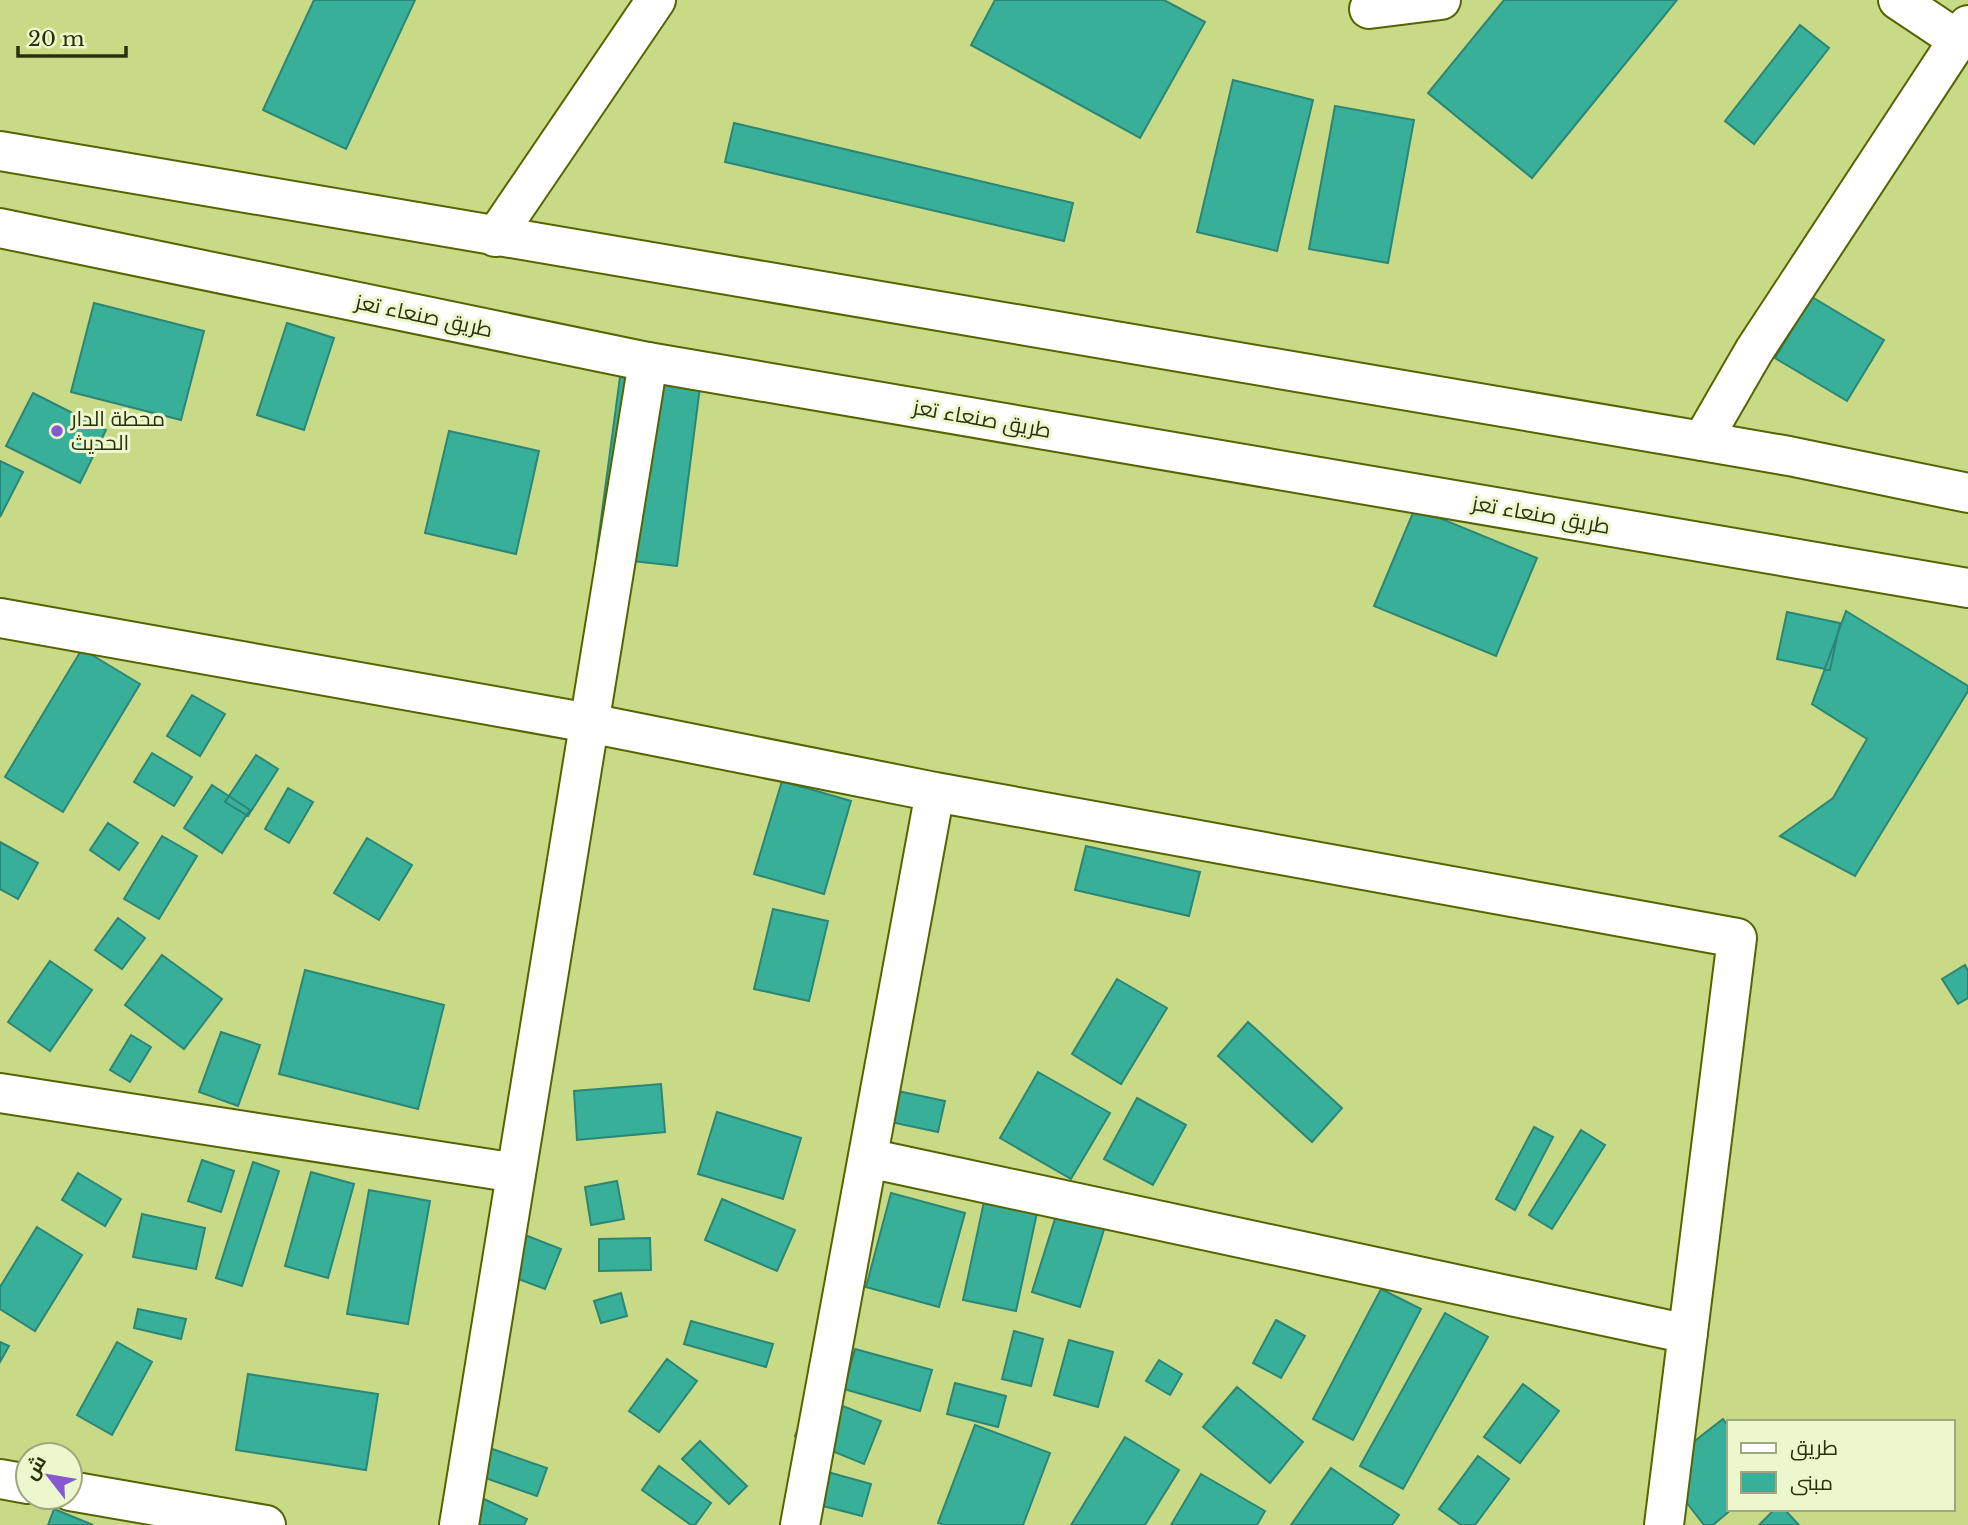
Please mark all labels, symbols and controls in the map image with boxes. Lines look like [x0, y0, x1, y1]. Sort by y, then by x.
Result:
scale bar [18, 14, 126, 58]
text: 20 m [28, 26, 85, 52]
street label: طريق صنعاء تعز [352, 289, 495, 343]
street label: طريق صنعاء تعز [910, 394, 1053, 444]
place label: محطة الدار الحديث [70, 406, 165, 456]
marker: محطة الدار الحديث [49, 423, 65, 439]
street label: طريق صنعاء تعز [1469, 490, 1612, 540]
legend [1727, 1420, 1954, 1511]
text: طريق [1790, 1435, 1838, 1461]
north arrow [14, 1441, 84, 1511]
text: ش [19, 1451, 51, 1484]
text: مبنى [1790, 1470, 1833, 1496]

